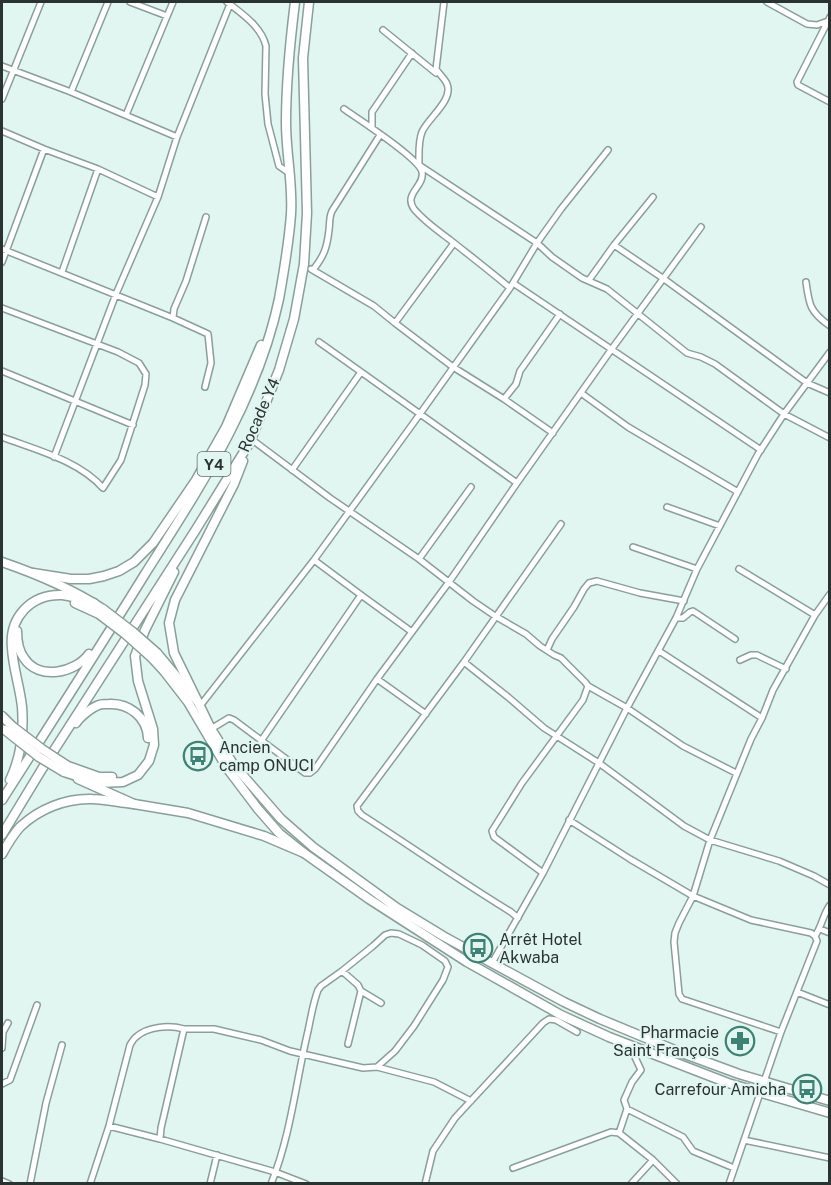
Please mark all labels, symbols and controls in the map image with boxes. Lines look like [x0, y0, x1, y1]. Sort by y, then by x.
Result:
street label: Rocade Y4 [234, 375, 284, 455]
road number: Y4 [198, 452, 230, 476]
place label: Ancien camp ONUCI [219, 738, 314, 775]
bus stop icon: Ancien camp ONUCI [182, 740, 214, 772]
place label: Arrêt Hotel Akwaba [499, 930, 582, 967]
bus stop icon: Arrêt Hotel Akwaba [462, 932, 494, 964]
place label: Pharmacie Saint François [613, 1023, 719, 1060]
pharmacy icon: Pharmacie Saint François [724, 1025, 756, 1057]
bus stop icon: Carrefour Amicha [791, 1073, 823, 1105]
place label: Carrefour Amicha [655, 1080, 786, 1099]

